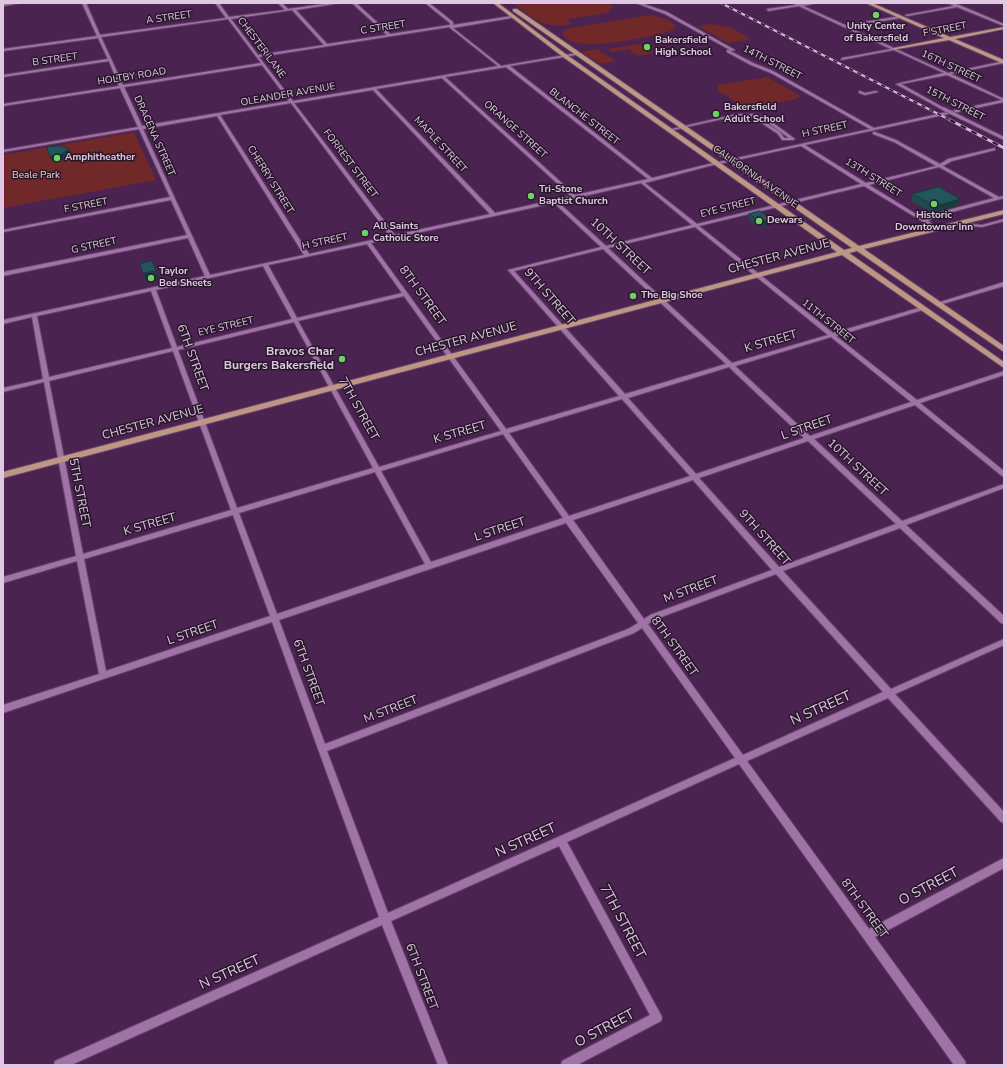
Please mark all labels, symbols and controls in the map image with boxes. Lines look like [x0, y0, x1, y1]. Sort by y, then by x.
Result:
street label: A STREET [145, 9, 193, 27]
marker: Unity Center of Bakersfield [871, 10, 881, 20]
street label: CHESTER LANE [234, 15, 288, 81]
street label: C STREET [360, 19, 406, 37]
street label: F STREET [922, 20, 968, 40]
place label: Unity Center of Bakersfield [844, 21, 908, 44]
place label: Bakersfield High School [655, 35, 711, 58]
marker: Bakersfield High School [642, 42, 652, 52]
street label: 14TH STREET [741, 43, 803, 83]
street label: 16TH STREET [919, 48, 983, 86]
street label: B STREET [32, 51, 78, 69]
street label: HOLTBY ROAD [97, 66, 167, 88]
street label: OLEANDER AVENUE [240, 81, 336, 109]
street label: 15TH STREET [924, 84, 986, 124]
street label: BLANCHE STREET [547, 86, 621, 148]
street label: DRACENA STREET [131, 94, 177, 178]
street label: ORANGE STREET [481, 98, 549, 162]
place label: Bakersfield Adult School [724, 102, 784, 126]
marker: Bakersfield Adult School [711, 109, 721, 119]
street label: MAPLE STREET [411, 114, 469, 176]
street label: H STREET [801, 119, 849, 141]
street label: FORREST STREET [320, 127, 380, 201]
street label: CALIFORNIA AVENUE [710, 143, 800, 211]
street label: CHERRY STREET [244, 144, 296, 216]
place label: Amphitheather [65, 152, 135, 164]
marker: Amphitheather [52, 153, 62, 163]
street label: 13TH STREET [842, 156, 904, 200]
park label: Beale Park [12, 170, 60, 182]
place label: Tri-Stone Baptist Church [539, 184, 608, 208]
marker: Tri-Stone Baptist Church [526, 191, 536, 201]
street label: EYE STREET [699, 195, 757, 221]
street label: F STREET [63, 196, 109, 216]
marker: Historic Downtowner Inn [929, 199, 939, 209]
place label: Historic Downtowner Inn [895, 210, 973, 234]
street label: 10TH STREET [587, 215, 653, 279]
place label: Dewars [767, 215, 803, 227]
marker: Dewars [754, 216, 764, 226]
place label: All Saints Catholic Store [373, 221, 439, 244]
marker: All Saints Catholic Store [360, 228, 370, 238]
street label: H STREET [301, 231, 349, 253]
street label: G STREET [70, 235, 118, 257]
street label: CHESTER AVENUE [727, 237, 831, 277]
street label: 8TH STREET [396, 263, 448, 329]
place label: Taylor Bed Sheets [159, 266, 212, 290]
street label: 9TH STREET [521, 266, 577, 328]
marker: Taylor Bed Sheets [146, 273, 156, 283]
place label: The Big Shoe [641, 290, 703, 302]
marker: The Big Shoe [628, 291, 638, 301]
street label: 11TH STREET [799, 297, 857, 347]
street label: EYE STREET [197, 315, 255, 339]
street label: CHESTER AVENUE [414, 320, 518, 360]
street label: 6TH STREET [173, 323, 211, 393]
street label: K STREET [743, 328, 799, 356]
place label: Bravos Char Burgers Bakersfield [224, 345, 334, 373]
marker: Bravos Char Burgers Bakersfield [337, 354, 347, 364]
street label: 7TH STREET [335, 375, 381, 443]
street label: CHESTER AVENUE [101, 403, 205, 443]
street label: L STREET [780, 413, 834, 443]
street label: K STREET [432, 419, 488, 447]
street label: 10TH STREET [824, 436, 890, 500]
street label: 5TH STREET [65, 457, 93, 529]
street label: 9TH STREET [735, 507, 793, 569]
street label: K STREET [122, 511, 178, 539]
street label: L STREET [473, 515, 527, 545]
street label: M STREET [662, 574, 720, 606]
street label: 8TH STREET [648, 614, 700, 680]
street label: L STREET [166, 618, 220, 648]
street label: 6TH STREET [289, 638, 327, 708]
street label: N STREET [788, 688, 854, 730]
street label: M STREET [362, 693, 420, 727]
street label: N STREET [493, 820, 559, 862]
street label: O STREET [896, 864, 962, 910]
street label: 8TH STREET [838, 876, 890, 942]
street label: 7TH STREET [595, 882, 649, 962]
street label: 6TH STREET [402, 942, 440, 1012]
street label: N STREET [197, 952, 263, 994]
street label: O STREET [572, 1006, 638, 1052]

